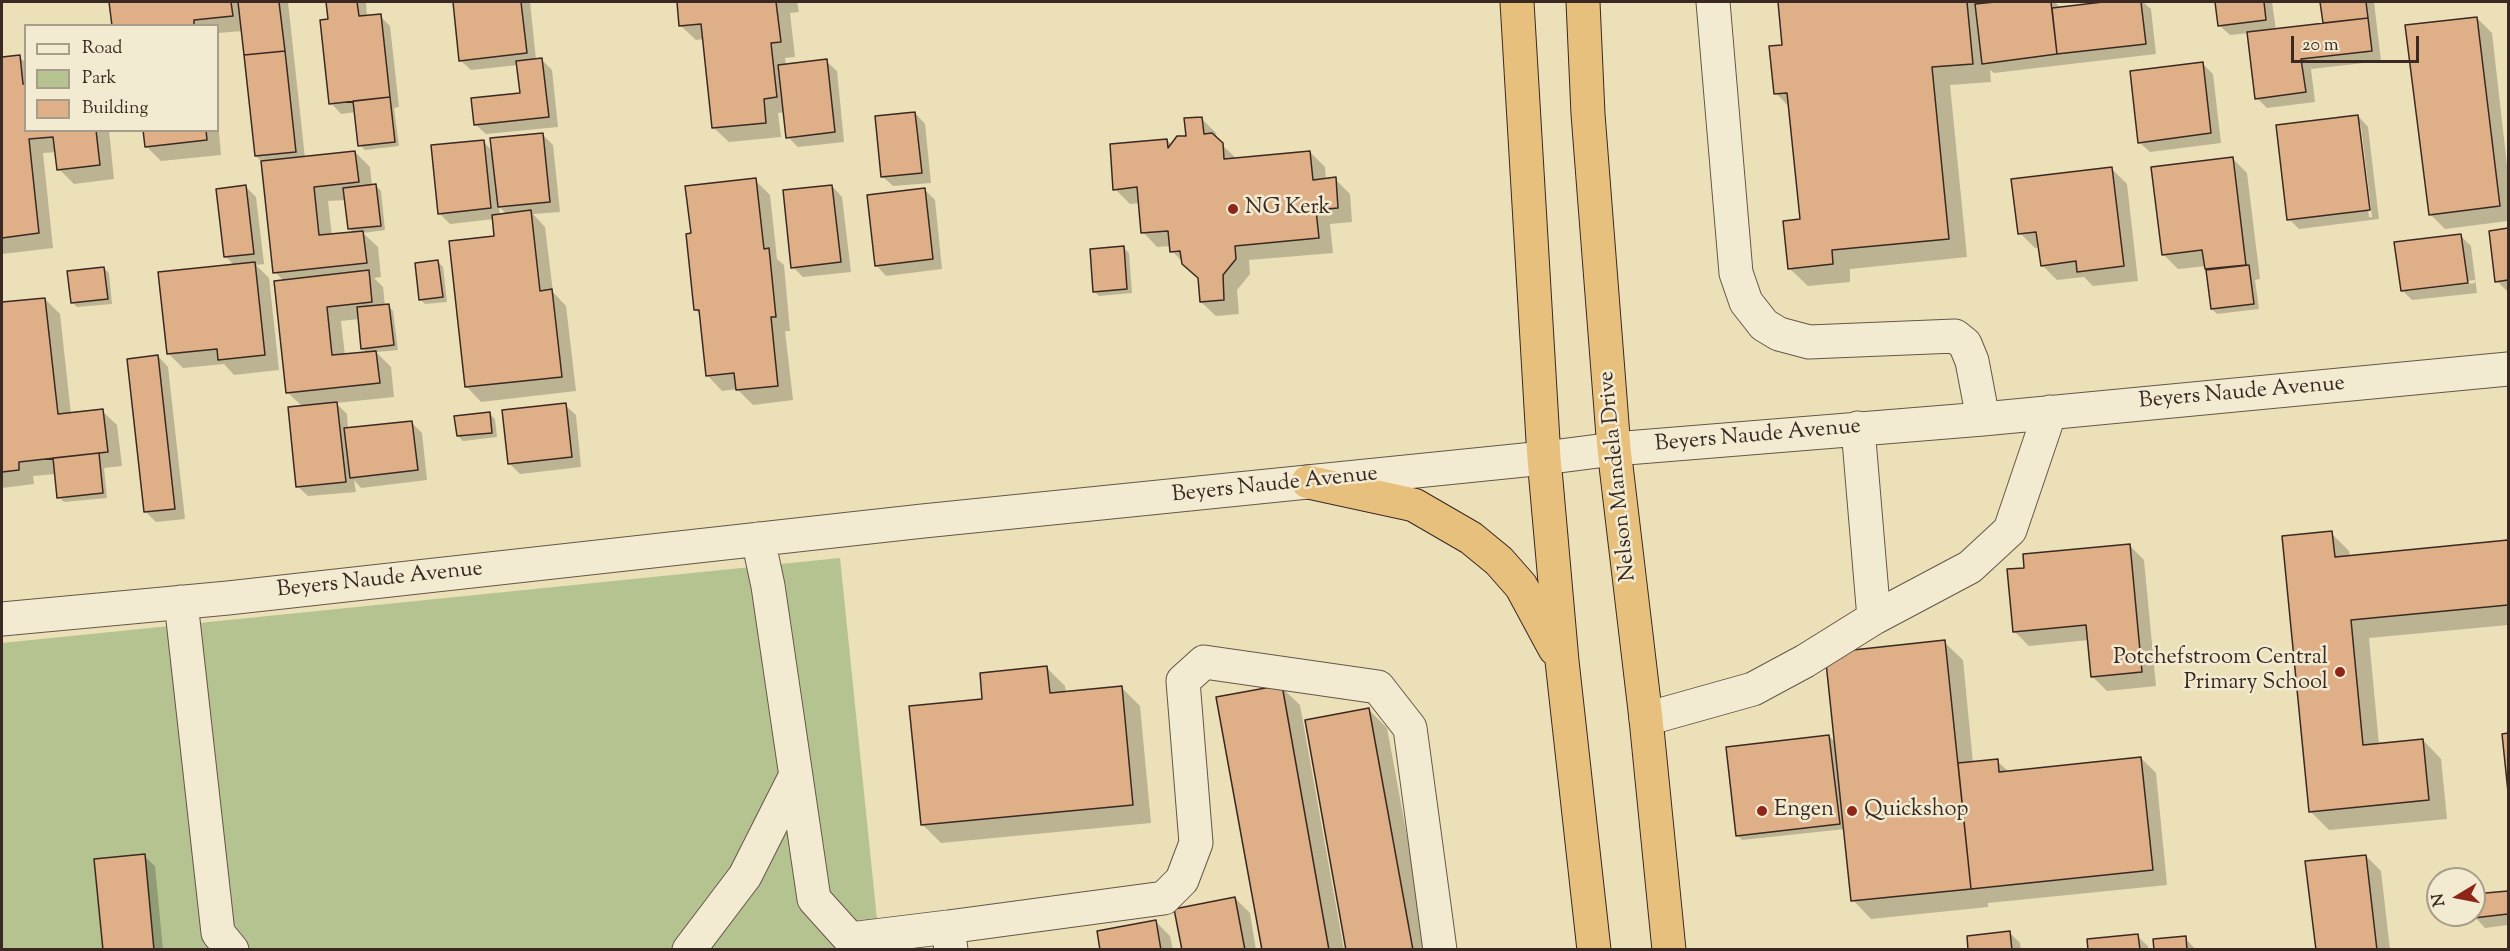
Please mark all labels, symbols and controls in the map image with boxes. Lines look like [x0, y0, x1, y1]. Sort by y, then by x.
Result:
legend [24, 24, 219, 132]
scale bar [2294, 24, 2422, 62]
text: 20 m [2302, 33, 2339, 59]
text: Road [82, 36, 122, 62]
text: Park [82, 66, 116, 92]
text: Building [82, 96, 148, 122]
place label: NG Kerk [1245, 196, 1331, 222]
marker: NG Kerk [1226, 202, 1240, 216]
street label: Nelson Mandela Drive [1595, 370, 1643, 582]
street label: Beyers Naude Avenue [2138, 372, 2346, 416]
street label: Beyers Naude Avenue [1654, 415, 1862, 459]
street label: Beyers Naude Avenue [1171, 462, 1379, 510]
street label: Beyers Naude Avenue [276, 557, 484, 605]
place label: Potchefstroom Central Primary School [2113, 646, 2328, 698]
marker: Potchefstroom Central Primary School [2333, 665, 2347, 679]
place label: Engen [1774, 798, 1834, 824]
place label: Quickshop [1864, 798, 1968, 824]
marker: Engen [1755, 804, 1769, 818]
marker: Quickshop [1845, 804, 1859, 818]
north arrow [2426, 867, 2486, 927]
text: N [2427, 892, 2452, 908]

